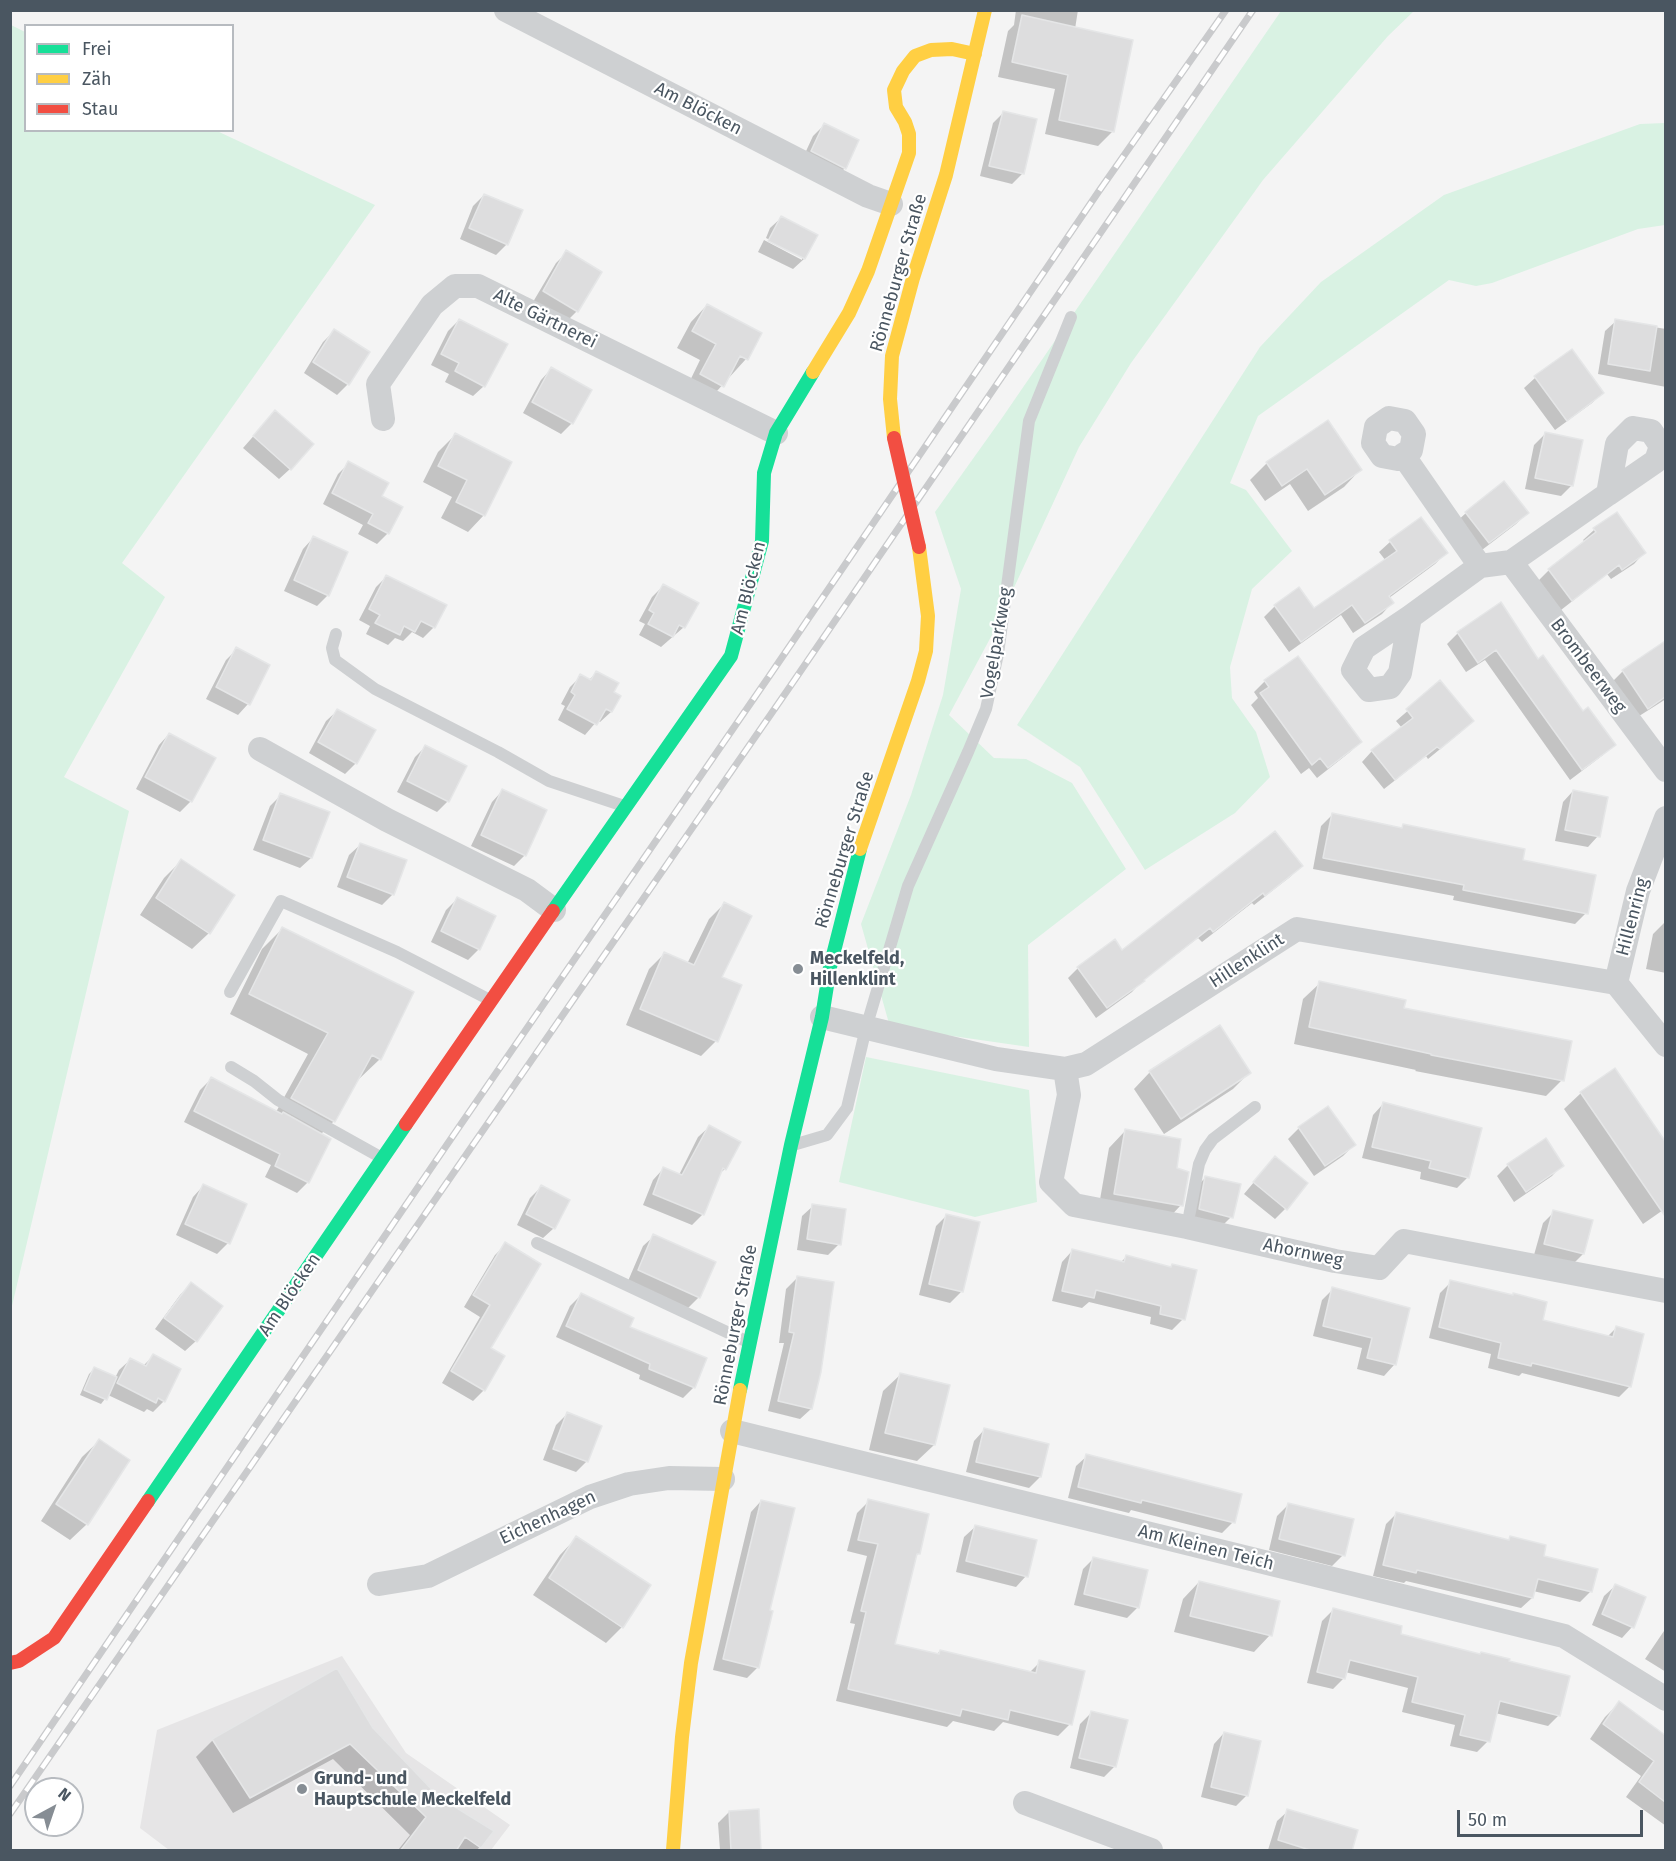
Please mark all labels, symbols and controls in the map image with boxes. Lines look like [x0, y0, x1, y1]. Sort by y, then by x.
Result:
legend [24, 24, 234, 132]
text: Frei [82, 38, 112, 60]
text: Zäh [82, 68, 111, 90]
street label: Am Blöcken [651, 78, 745, 140]
text: Stau [82, 98, 118, 120]
street label: Rönneburger Straße [866, 191, 932, 355]
street label: Alte Gärtnerei [490, 285, 600, 353]
street label: Am Blöcken [727, 539, 771, 637]
street label: Vogelparkweg [977, 586, 1017, 700]
street label: Brombeerweg [1545, 615, 1631, 717]
street label: Rönneburger Straße [811, 769, 879, 931]
street label: Hillenring [1612, 876, 1654, 958]
street label: Hillenklint [1206, 929, 1288, 993]
place label: Meckelfeld, Hillenklint [810, 948, 904, 990]
marker: Meckelfeld, Hillenklint [791, 962, 805, 976]
street label: Ahornweg [1261, 1234, 1345, 1272]
street label: Rönneburger Straße [710, 1243, 762, 1407]
street label: Am Blöcken [254, 1250, 326, 1340]
street label: Eichenhagen [496, 1486, 600, 1550]
street label: Am Kleinen Teich [1136, 1521, 1276, 1575]
place label: Grund- und Hauptschule Meckelfeld [314, 1768, 511, 1810]
north arrow [24, 1777, 84, 1837]
marker: Grund- und Hauptschule Meckelfeld [295, 1782, 309, 1796]
text: N [54, 1784, 75, 1805]
scale bar [1460, 1798, 1646, 1836]
text: 50 m [1468, 1809, 1507, 1831]

